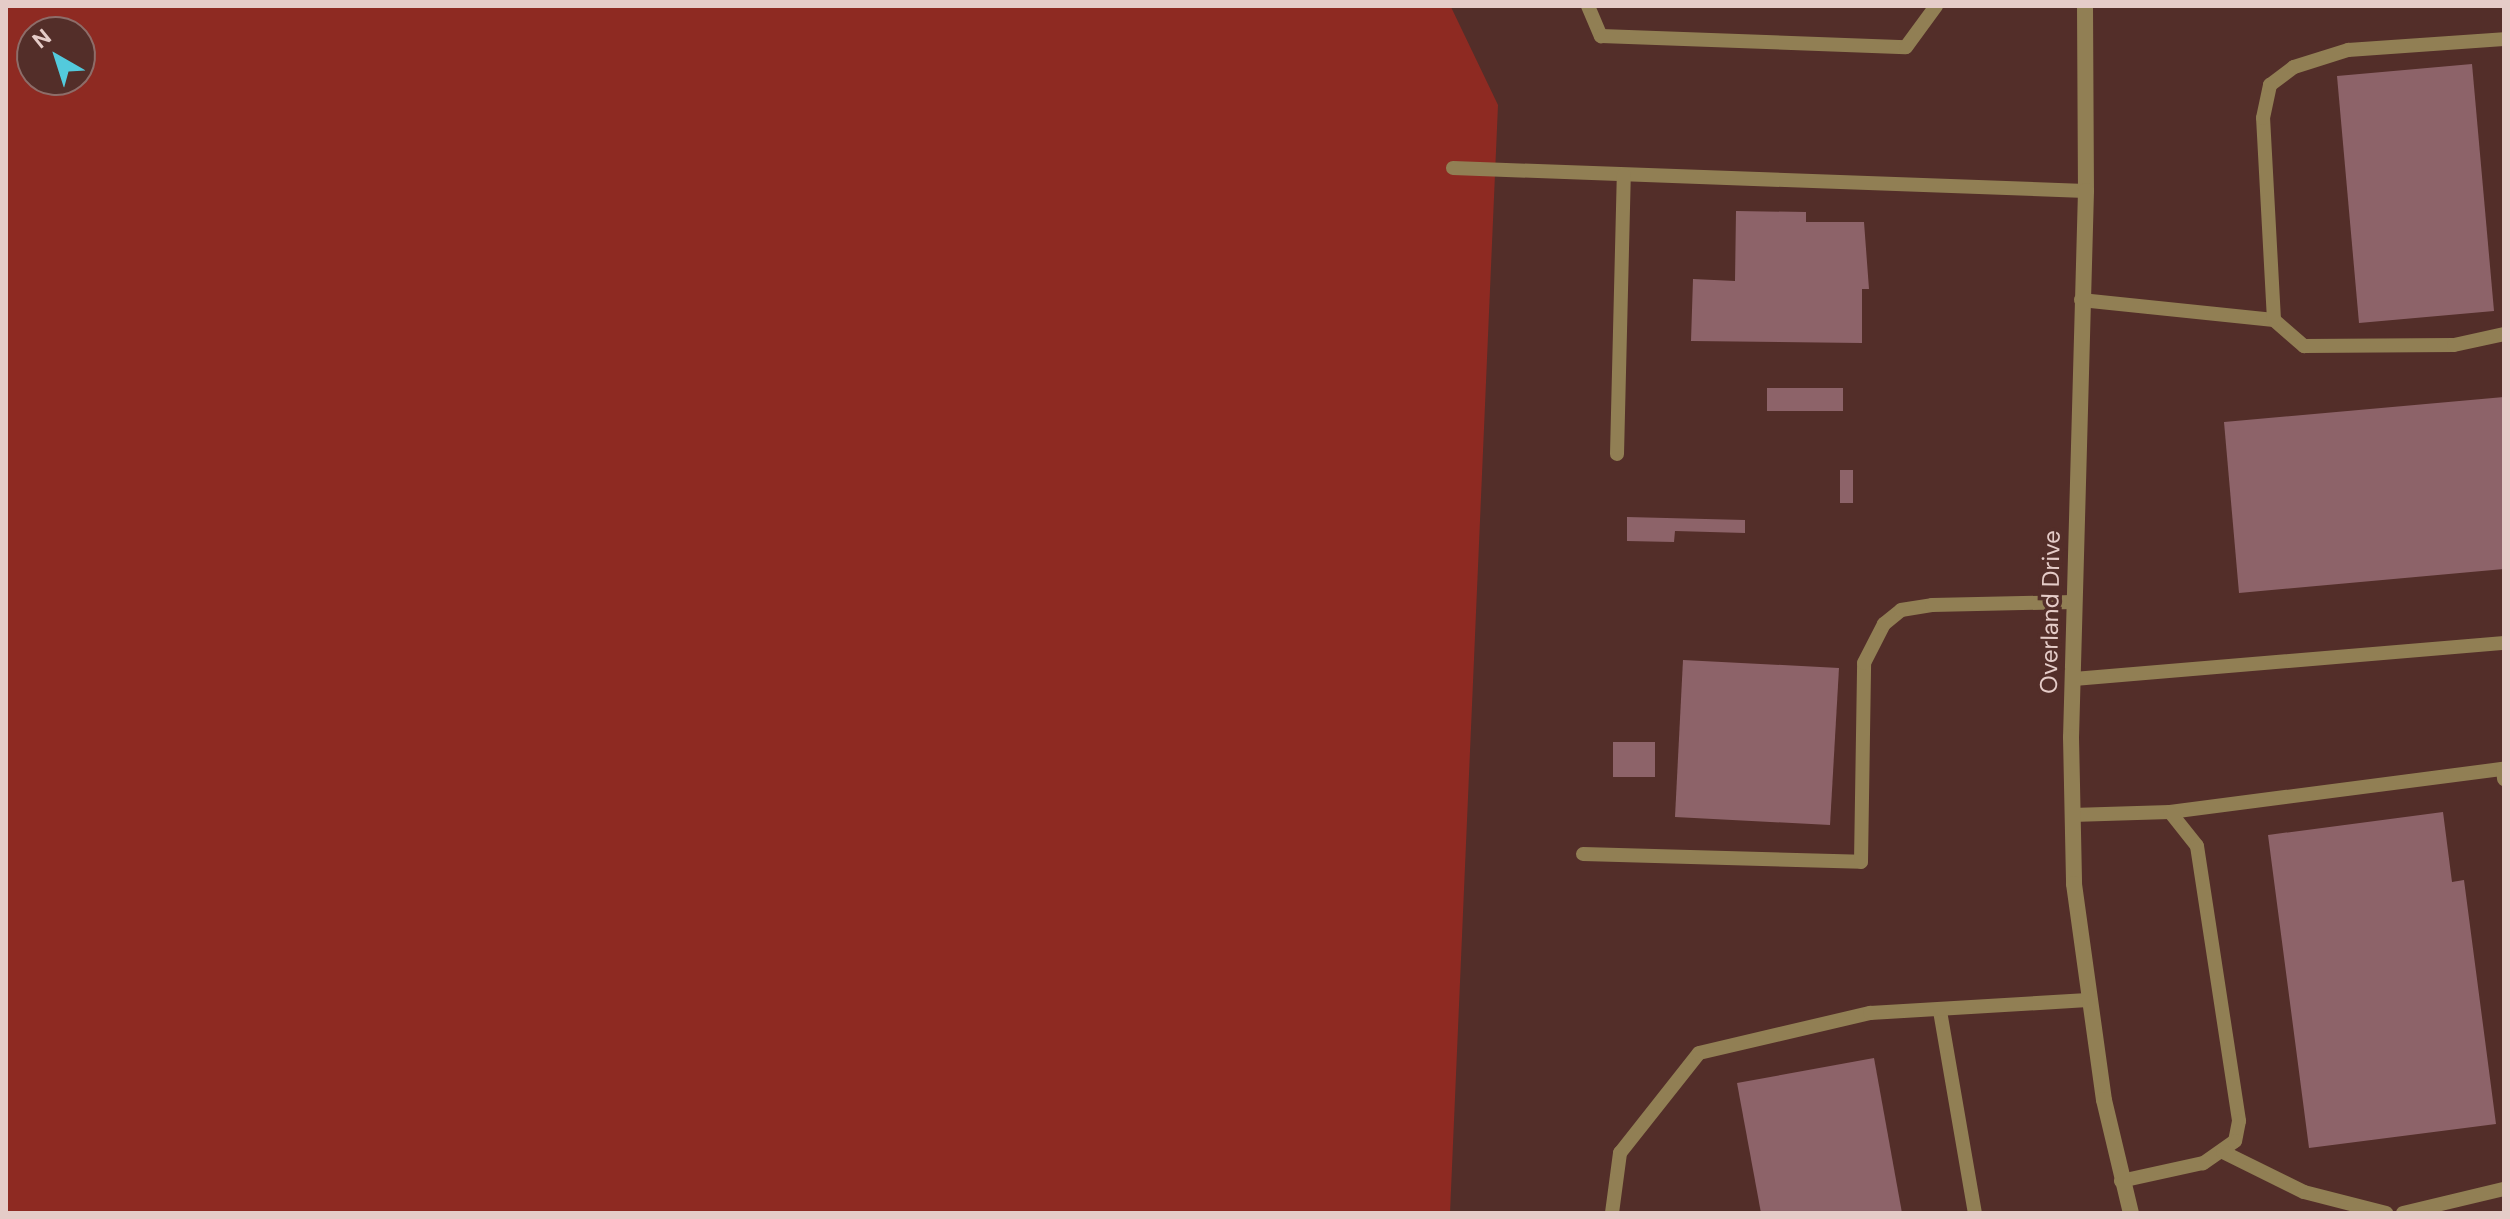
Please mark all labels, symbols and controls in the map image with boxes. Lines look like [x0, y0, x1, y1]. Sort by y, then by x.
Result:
north arrow [16, 16, 96, 96]
text: N [26, 22, 57, 55]
street label: Overland Drive [2034, 530, 2066, 694]

